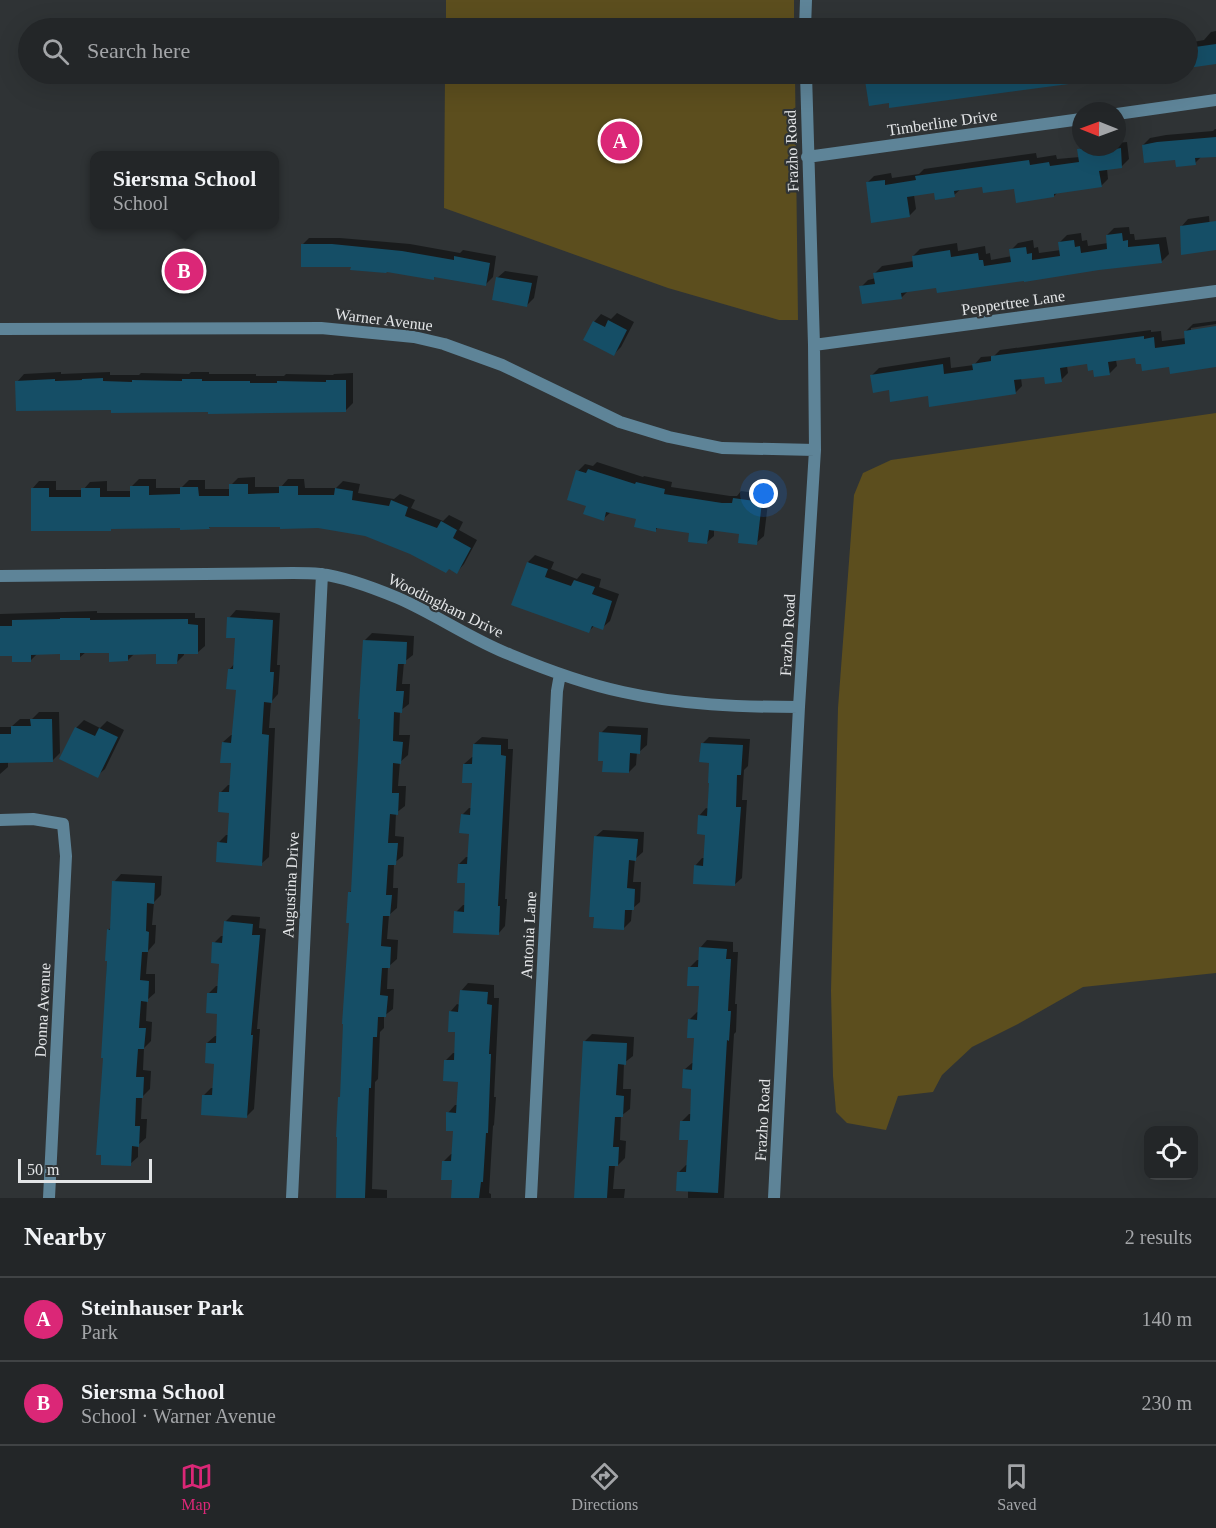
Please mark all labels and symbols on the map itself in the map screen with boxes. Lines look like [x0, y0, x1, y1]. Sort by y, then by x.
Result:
north arrow [1072, 102, 1126, 156]
street label: Timberline Drive [886, 106, 998, 139]
street label: Frazho Road [782, 110, 801, 192]
pin: A [600, 118, 640, 164]
pin: B [164, 248, 204, 294]
street label: Peppertree Lane [960, 287, 1066, 319]
street label: Warner Avenue [334, 305, 434, 334]
your location [749, 479, 778, 508]
street label: Woodingham Drive [385, 570, 506, 642]
street label: Frazho Road [777, 594, 798, 677]
street label: Augustina Drive [279, 832, 303, 939]
street label: Antonia Lane [518, 891, 539, 979]
street label: Donna Avenue [32, 962, 53, 1058]
street label: Frazho Road [752, 1079, 773, 1162]
scale bar [18, 1156, 152, 1184]

